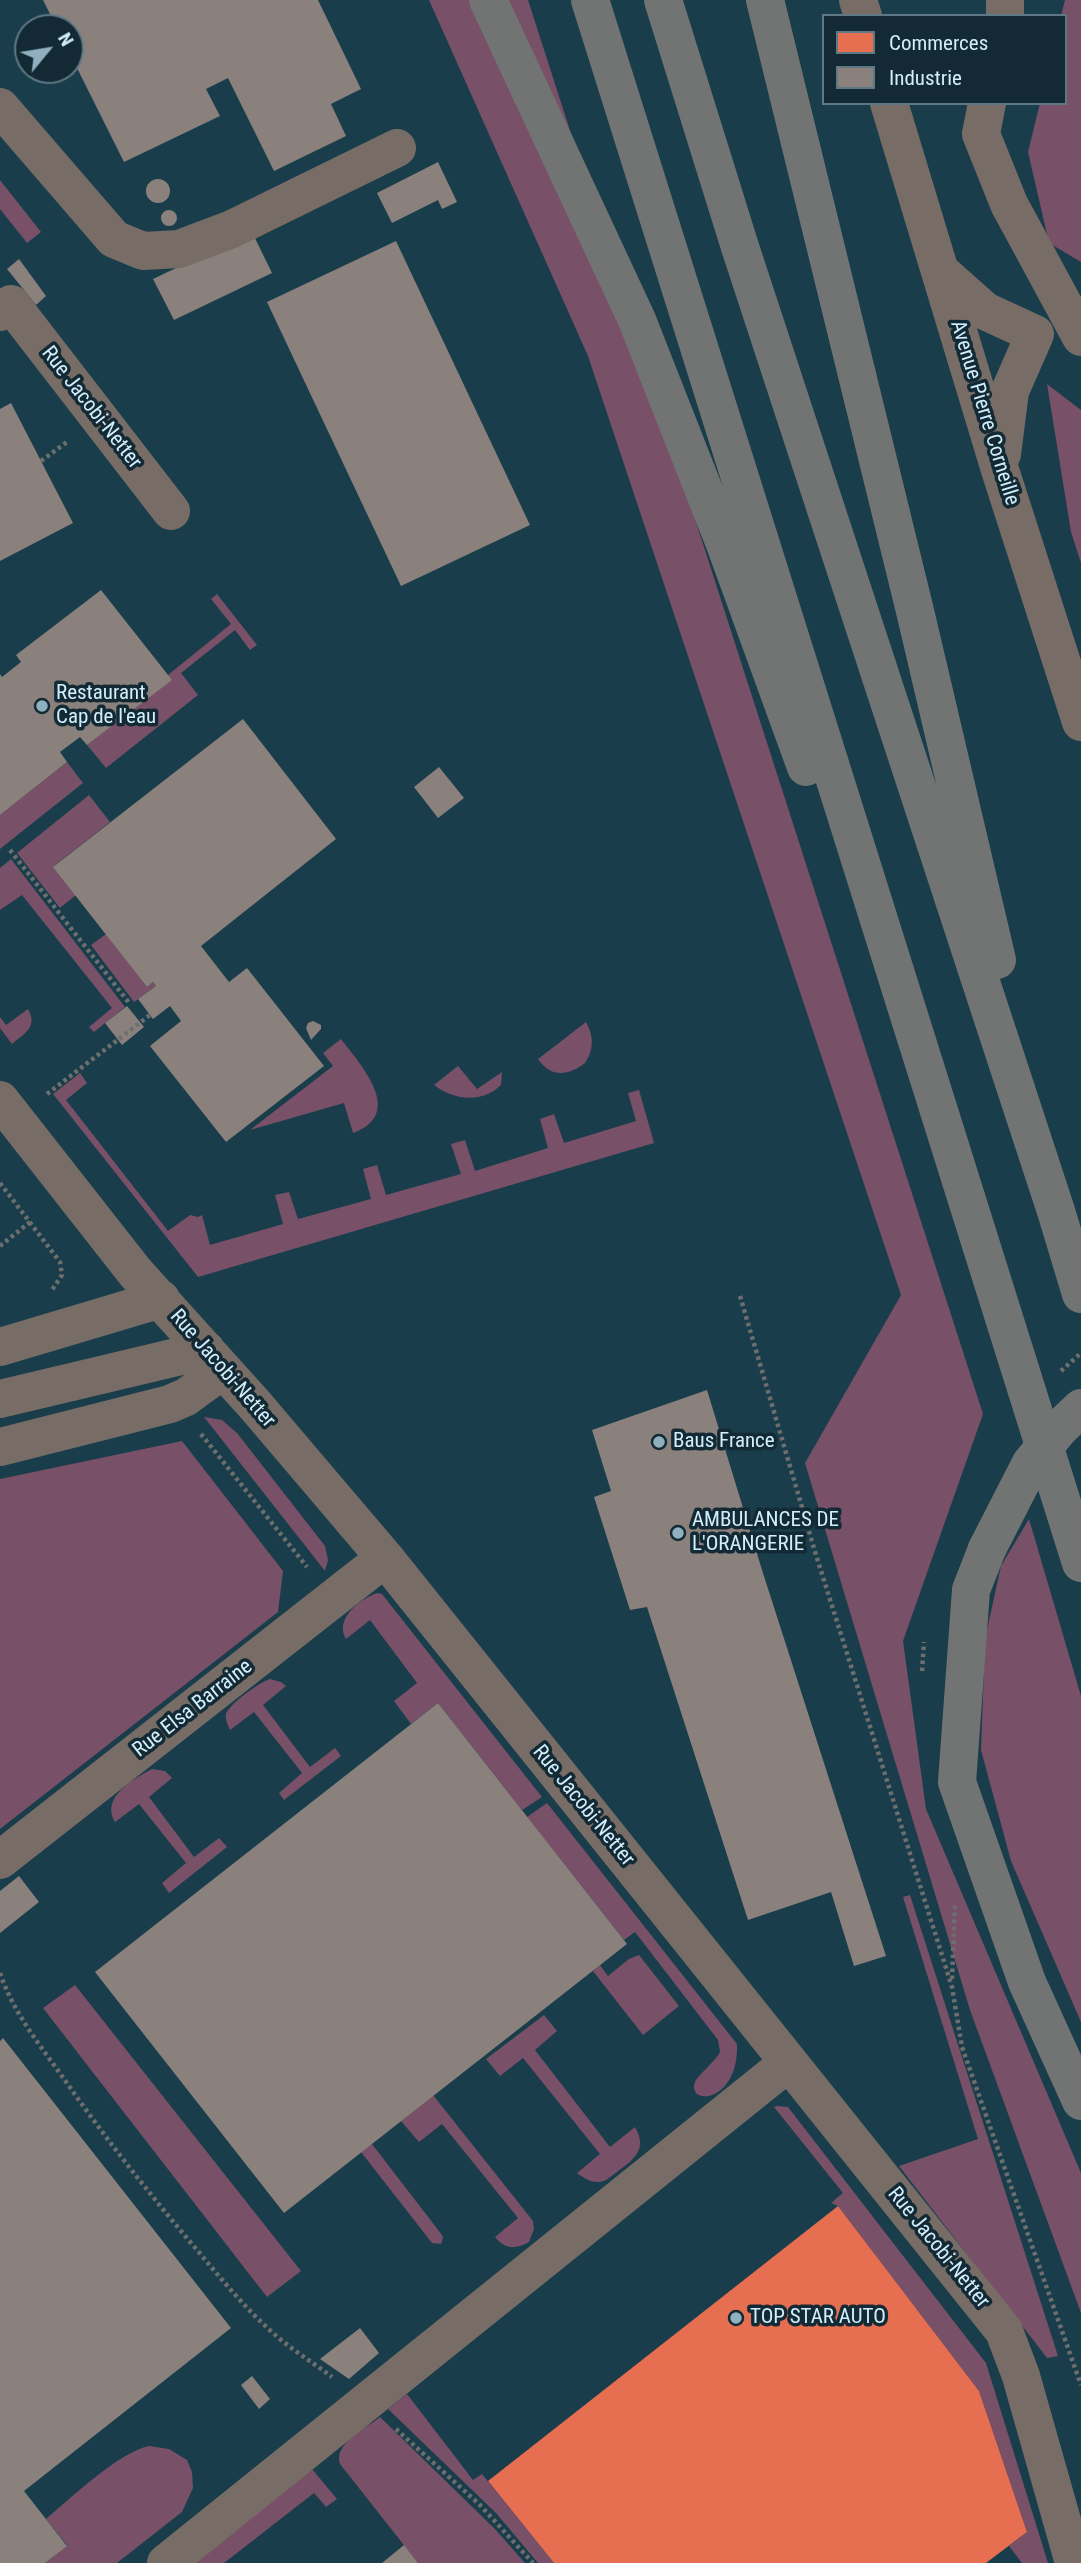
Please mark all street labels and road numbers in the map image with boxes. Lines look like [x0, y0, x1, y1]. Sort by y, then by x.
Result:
street label: Avenue Pierre Corneille [944, 318, 1024, 508]
street label: Rue Jacobi-Netter [35, 342, 147, 474]
street label: Rue Jacobi-Netter [164, 1305, 280, 1433]
street label: Rue Elsa Barraine [128, 1655, 258, 1763]
street label: Rue Jacobi-Netter [527, 1740, 639, 1872]
street label: Rue Jacobi-Netter [882, 2182, 994, 2314]

